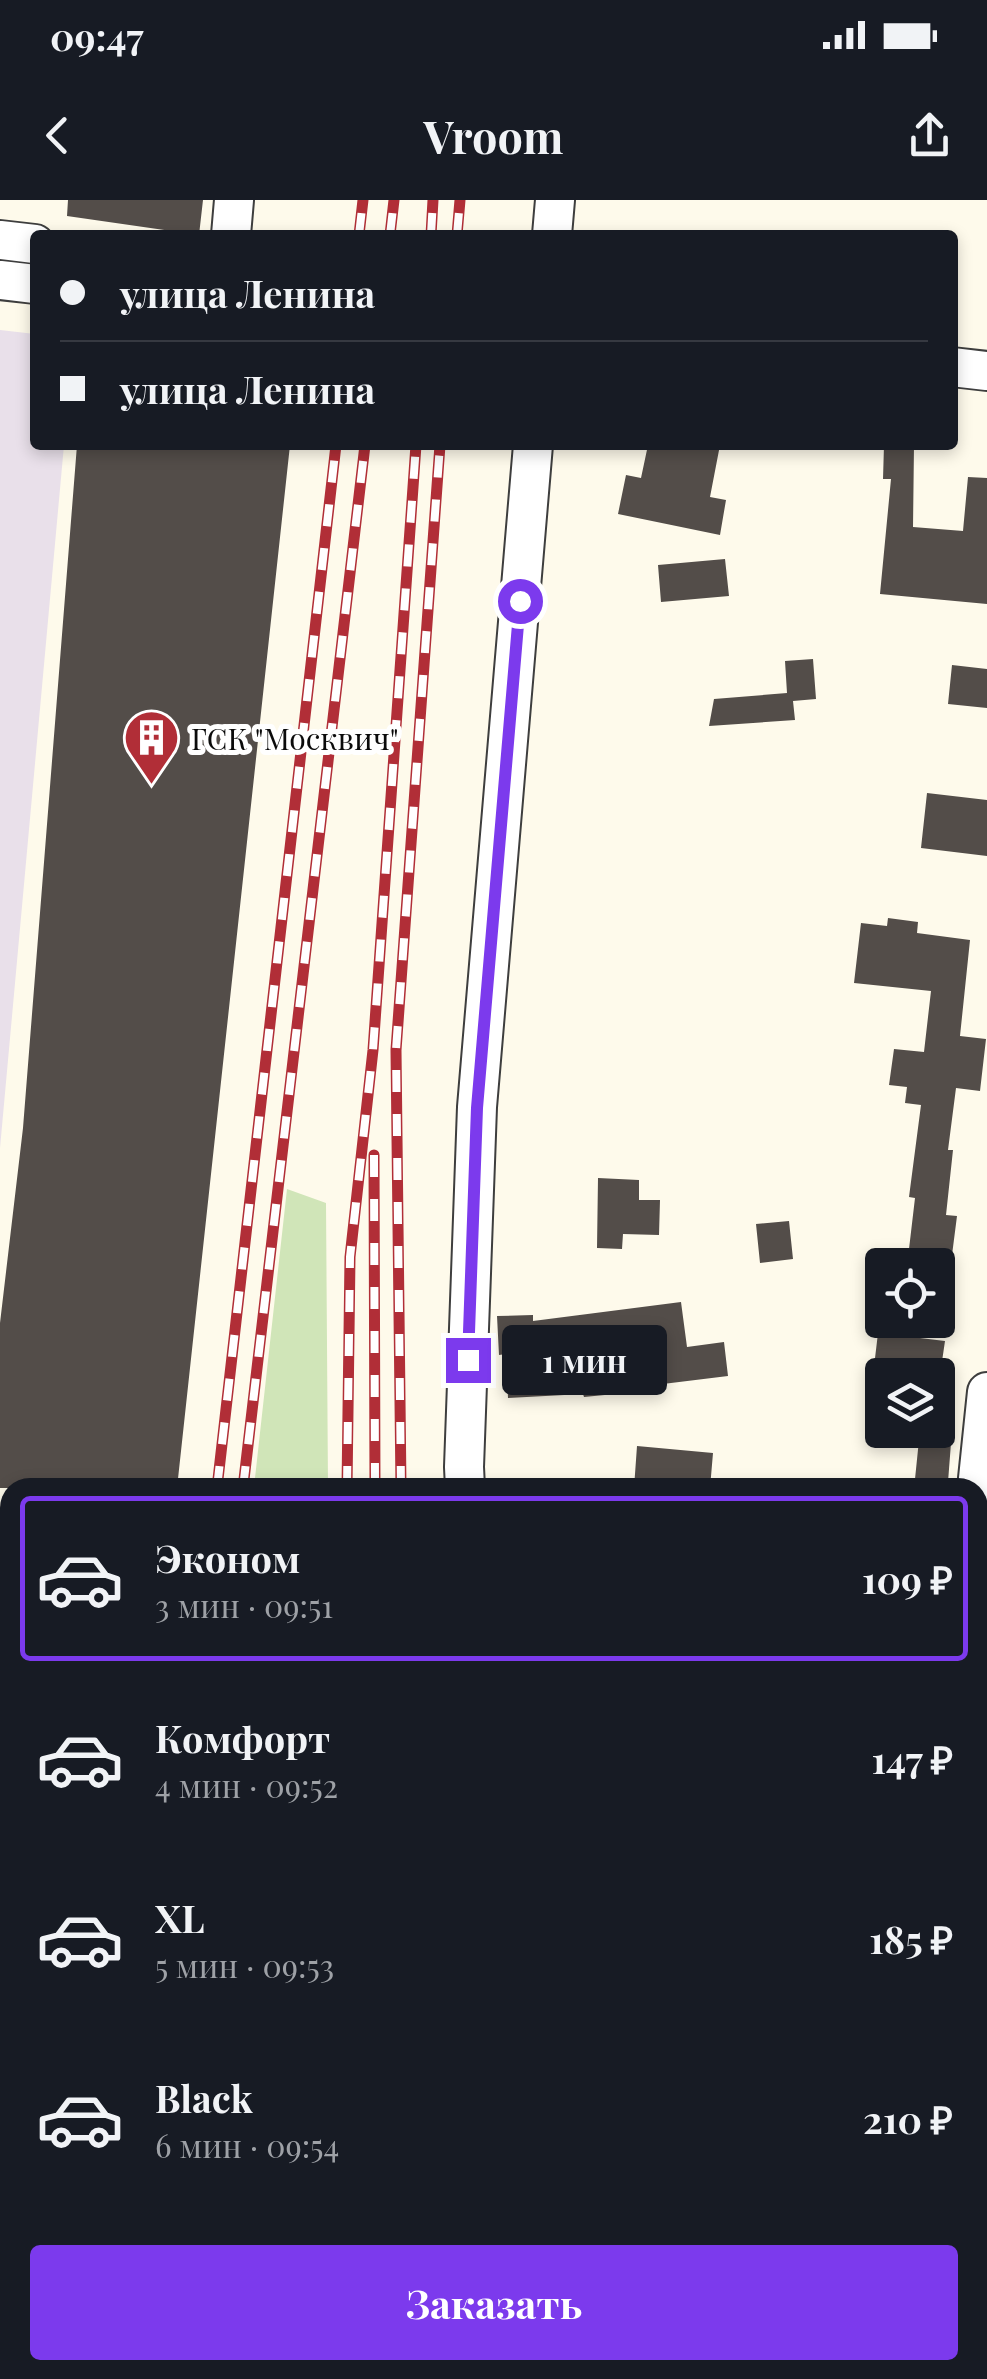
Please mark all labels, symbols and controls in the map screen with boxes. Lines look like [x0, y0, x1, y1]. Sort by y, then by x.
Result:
text: 09:47 [50, 10, 143, 61]
text: Vroom [423, 105, 564, 165]
icon: back [30, 108, 85, 163]
icon: share [902, 108, 957, 163]
text: улица Ленина [120, 267, 375, 318]
text: улица Ленина [120, 363, 375, 414]
route start [498, 579, 543, 624]
building icon: ГСК "Москвич" [122, 708, 182, 787]
place label: ГСК "Москвич" [191, 718, 399, 758]
map controls [865, 1248, 955, 1448]
button: locate [865, 1248, 955, 1338]
callout: 1 мин [503, 1325, 668, 1395]
route end [446, 1338, 491, 1383]
text: 1 мин [542, 1338, 627, 1381]
button: layers [865, 1358, 955, 1448]
text: Эконом [155, 1532, 300, 1583]
icon: car [35, 1534, 125, 1624]
text: 109 ₽ [862, 1553, 953, 1604]
text: 3 мин · 09:51 [155, 1583, 333, 1626]
text: Комфорт [155, 1712, 330, 1763]
icon: car [35, 1714, 125, 1804]
text: 147 ₽ [871, 1733, 953, 1784]
text: 4 мин · 09:52 [155, 1763, 338, 1806]
text: XL [155, 1892, 204, 1943]
icon: car [35, 1894, 125, 1984]
text: 185 ₽ [869, 1913, 953, 1964]
text: 5 мин · 09:53 [155, 1943, 334, 1986]
text: Black [155, 2072, 253, 2123]
icon: car [35, 2074, 125, 2164]
text: 210 ₽ [863, 2093, 953, 2144]
text: 6 мин · 09:54 [155, 2123, 339, 2166]
button: Заказать [30, 2245, 958, 2360]

